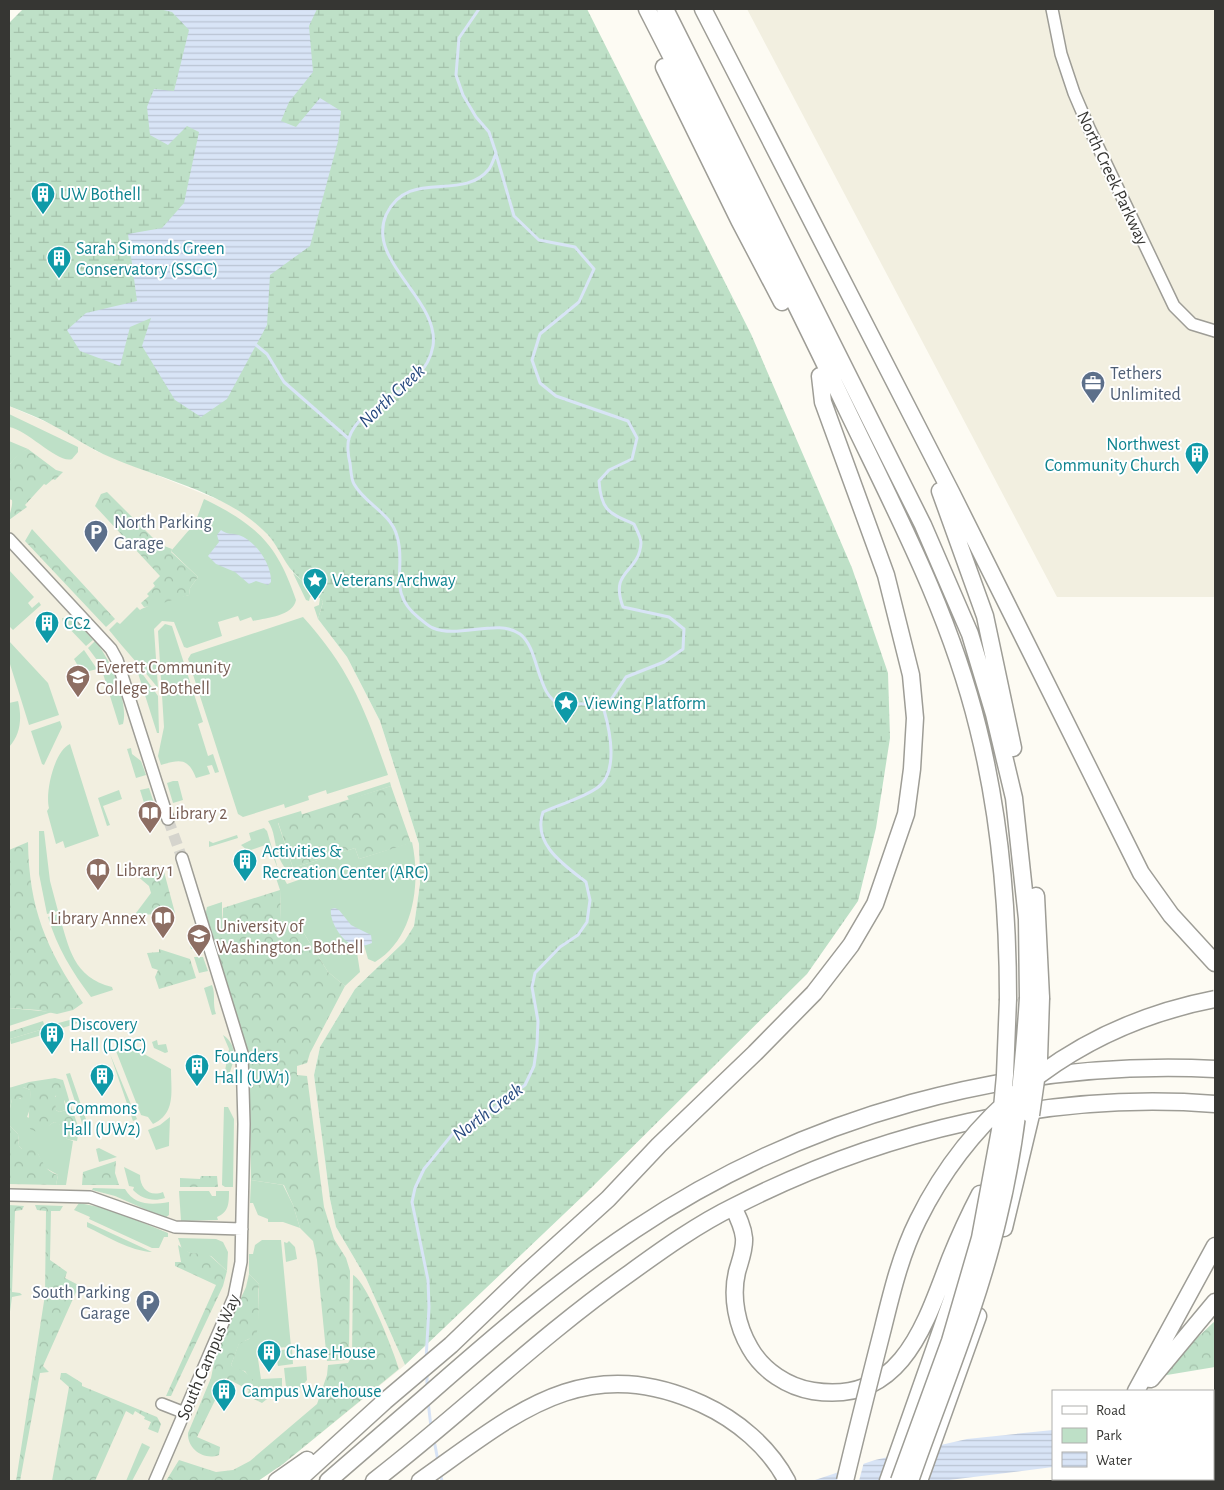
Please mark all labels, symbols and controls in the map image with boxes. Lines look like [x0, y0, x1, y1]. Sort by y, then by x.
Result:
street label: North Creek Parkway [1073, 109, 1151, 249]
building icon: UW Bothell [30, 181, 56, 215]
place label: UW Bothell [60, 186, 141, 204]
place label: Sarah Simonds Green Conservatory (SSGC) [76, 240, 225, 279]
building icon: Sarah Simonds Green Conservatory (SSGC) [46, 245, 72, 279]
water label: North Creek [355, 361, 429, 431]
place label: Tethers Unlimited [1110, 365, 1181, 404]
office icon: Tethers Unlimited [1080, 370, 1106, 404]
place label: Northwest Community Church [1045, 436, 1180, 475]
building icon: Northwest Community Church [1184, 441, 1210, 475]
place label: North Parking Garage [114, 514, 212, 553]
parking icon: North Parking Garage [83, 519, 109, 553]
place icon: Veterans Archway [302, 567, 328, 601]
place label: Veterans Archway [332, 572, 456, 590]
building icon: CC2 [34, 610, 60, 644]
place label: CC2 [64, 615, 91, 633]
place label: Everett Community College - Bothell [96, 659, 231, 698]
school or university icon: Everett Community College - Bothell [65, 664, 91, 698]
place icon: Viewing Platform [553, 690, 579, 724]
place label: Viewing Platform [584, 695, 706, 713]
library icon: Library 2 [137, 800, 163, 834]
place label: Library 2 [168, 805, 228, 823]
place label: Activities & Recreation Center (ARC) [262, 843, 429, 882]
building icon: Activities & Recreation Center (ARC) [232, 848, 258, 882]
library icon: Library 1 [85, 857, 111, 891]
place label: Library 1 [116, 862, 174, 880]
library icon: Library Annex [150, 905, 176, 939]
place label: Library Annex [50, 910, 146, 928]
place label: University of Washington - Bothell [216, 918, 363, 957]
school or university icon: University of Washington - Bothell [186, 923, 212, 957]
place label: Discovery Hall (DISC) [70, 1016, 147, 1055]
building icon: Discovery Hall (DISC) [39, 1021, 65, 1055]
place label: Founders Hall (UW1) [214, 1048, 290, 1087]
building icon: Founders Hall (UW1) [184, 1053, 210, 1087]
building icon: Commons Hall (UW2) [89, 1063, 115, 1097]
water label: North Creek [449, 1080, 527, 1145]
place label: Commons Hall (UW2) [63, 1100, 141, 1139]
place label: South Parking Garage [32, 1284, 130, 1323]
parking icon: South Parking Garage [135, 1289, 161, 1323]
street label: South Campus Way [174, 1291, 244, 1423]
building icon: Chase House [256, 1339, 282, 1373]
place label: Chase House [286, 1344, 376, 1362]
building icon: Campus Warehouse [211, 1378, 237, 1412]
place label: Campus Warehouse [242, 1383, 382, 1401]
legend [1052, 1390, 1214, 1480]
text: Road [1096, 1403, 1126, 1418]
text: Park [1096, 1428, 1122, 1443]
text: Water [1096, 1453, 1132, 1468]

